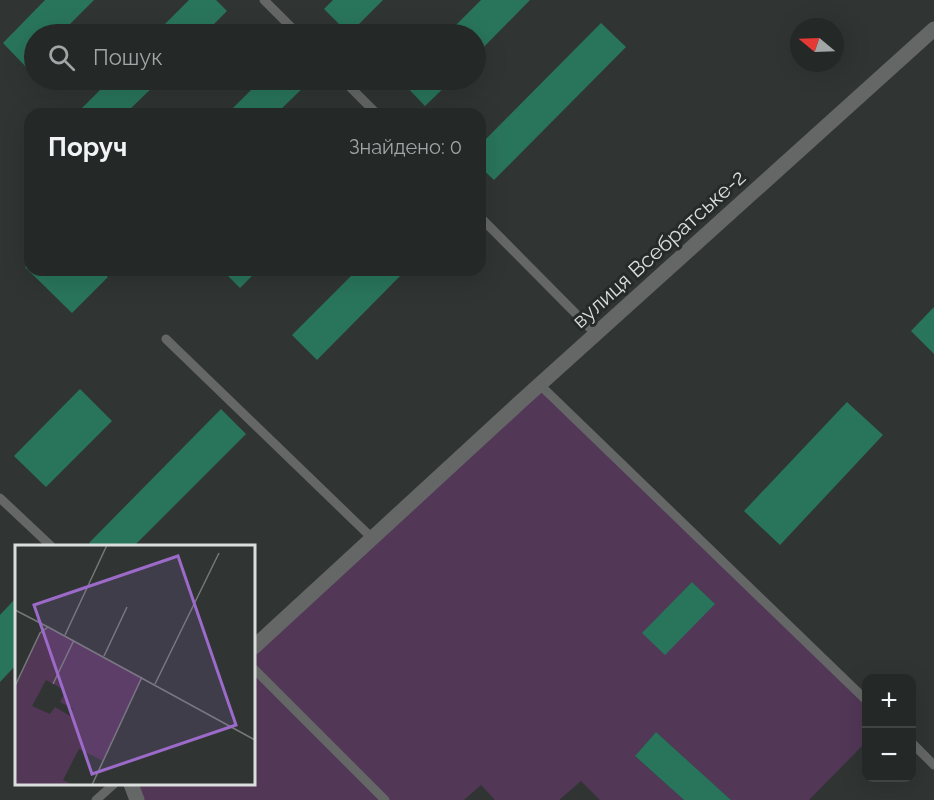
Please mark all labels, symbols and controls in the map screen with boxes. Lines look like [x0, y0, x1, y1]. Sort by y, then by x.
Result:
north arrow [790, 18, 844, 72]
search box [24, 24, 486, 90]
icon: search [45, 41, 78, 74]
text: Пошук [93, 44, 163, 70]
text: Поруч [48, 132, 127, 162]
text: Знайдено: 0 [349, 135, 462, 159]
street label: вулиця Всебратське-2 [567, 164, 750, 333]
inset map [15, 545, 255, 785]
map controls [862, 674, 916, 782]
button: + [862, 674, 916, 728]
button: − [862, 728, 916, 782]

